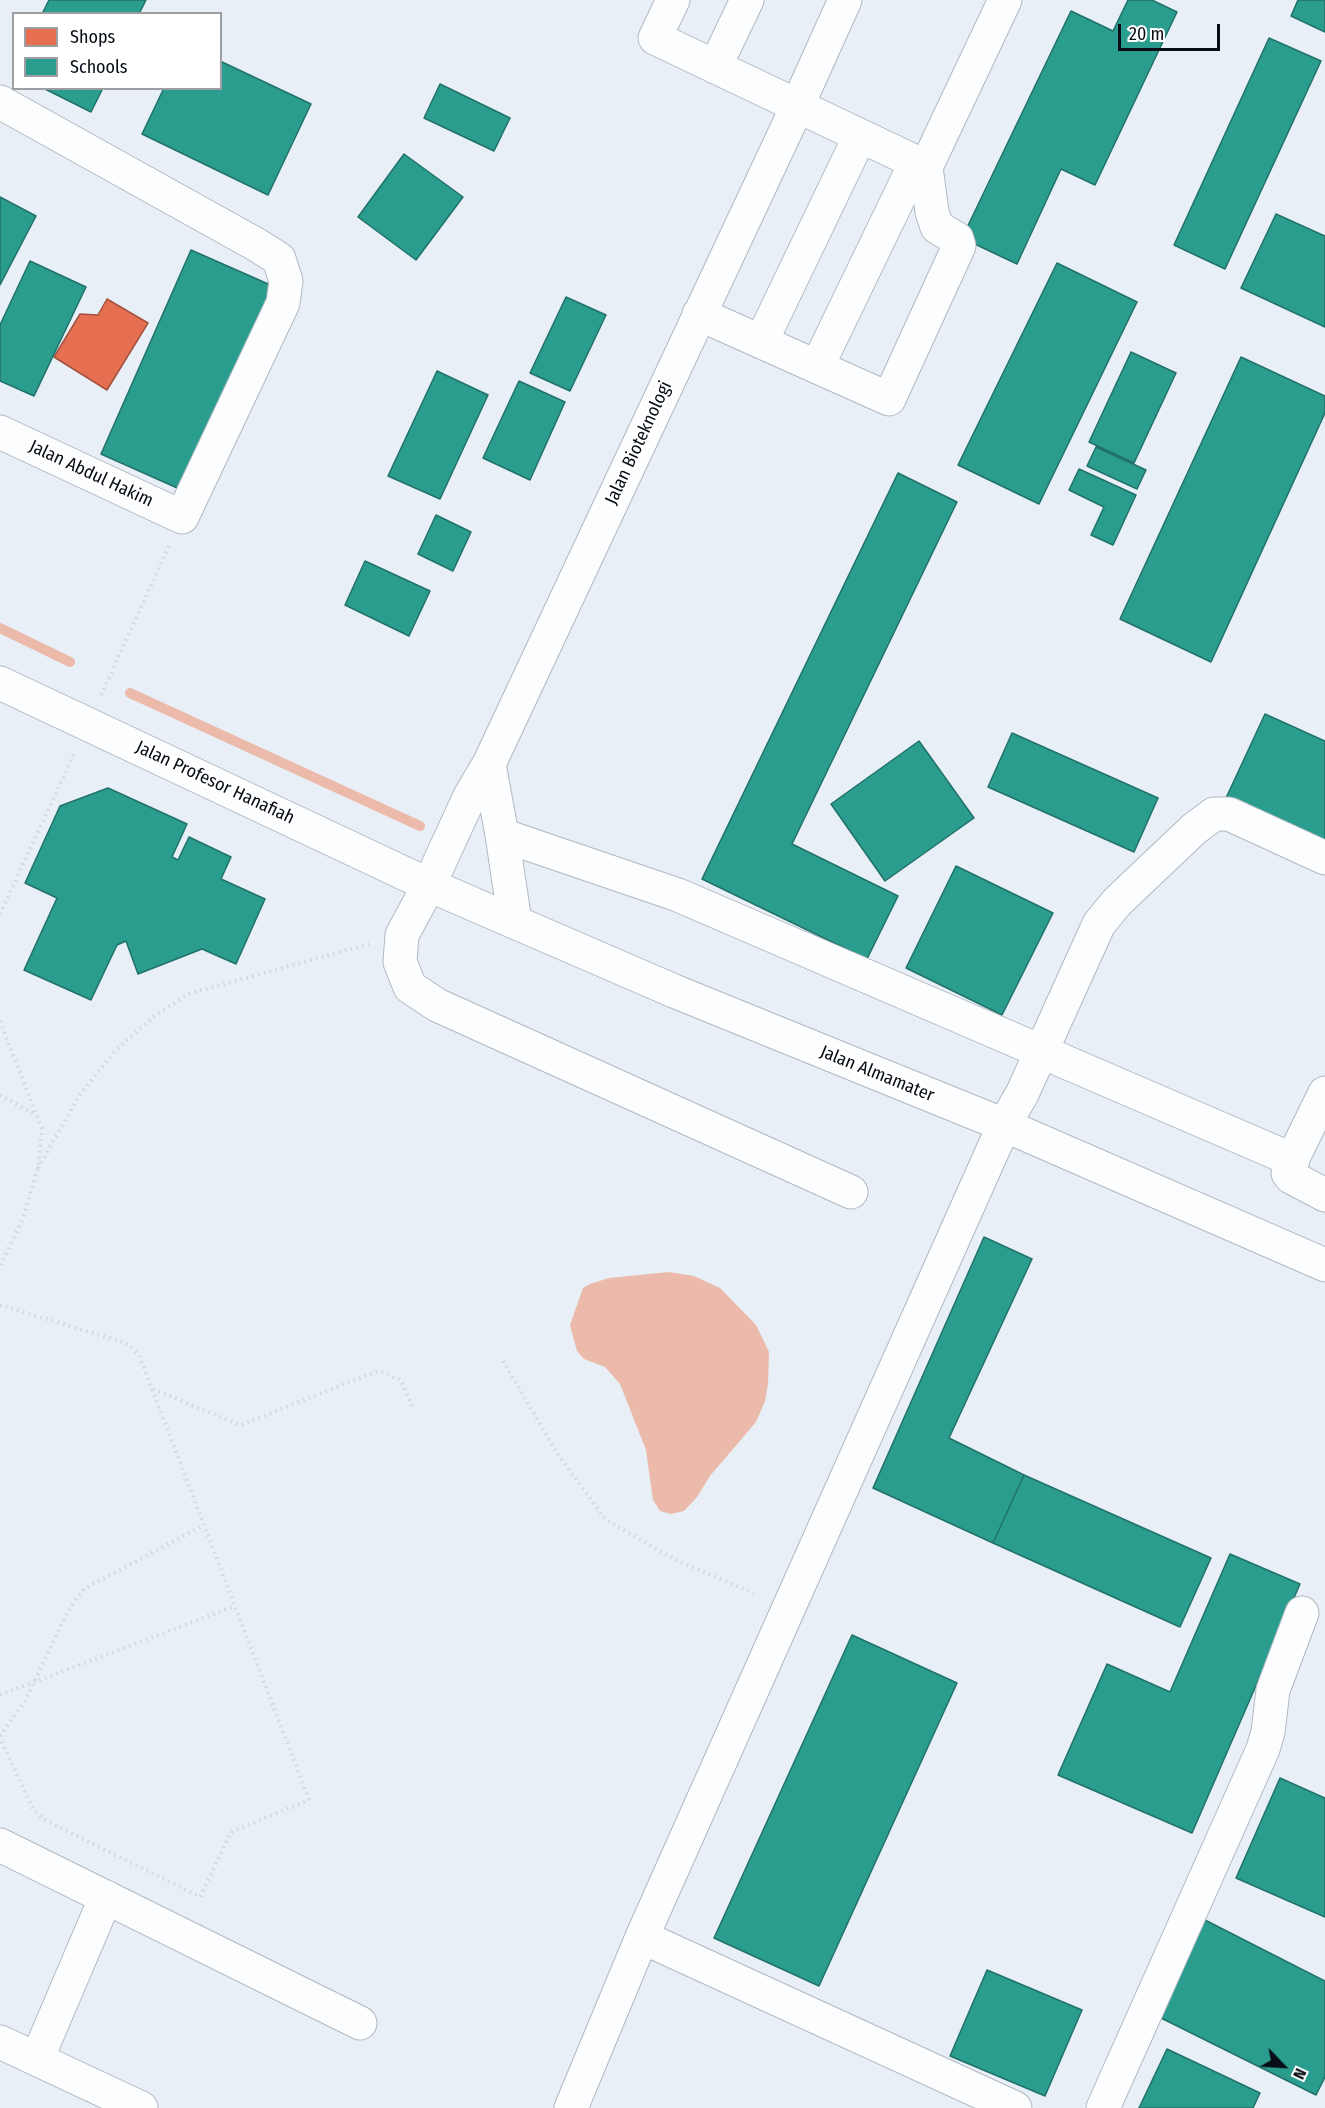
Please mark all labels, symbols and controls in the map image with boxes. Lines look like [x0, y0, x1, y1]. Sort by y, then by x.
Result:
legend [12, 12, 222, 90]
scale bar [1121, 12, 1223, 50]
text: 20 m [1129, 23, 1164, 45]
text: Shops [70, 26, 115, 48]
text: Schools [70, 56, 128, 78]
street label: Jalan Bioteknologi [601, 378, 677, 508]
street label: Jalan Abdul Hakim [26, 436, 156, 512]
street label: Jalan Profesor Hanafiah [132, 737, 298, 829]
street label: Jalan Almamater [817, 1041, 937, 1107]
north arrow [1253, 2036, 1313, 2096]
text: N [1289, 2065, 1310, 2082]

